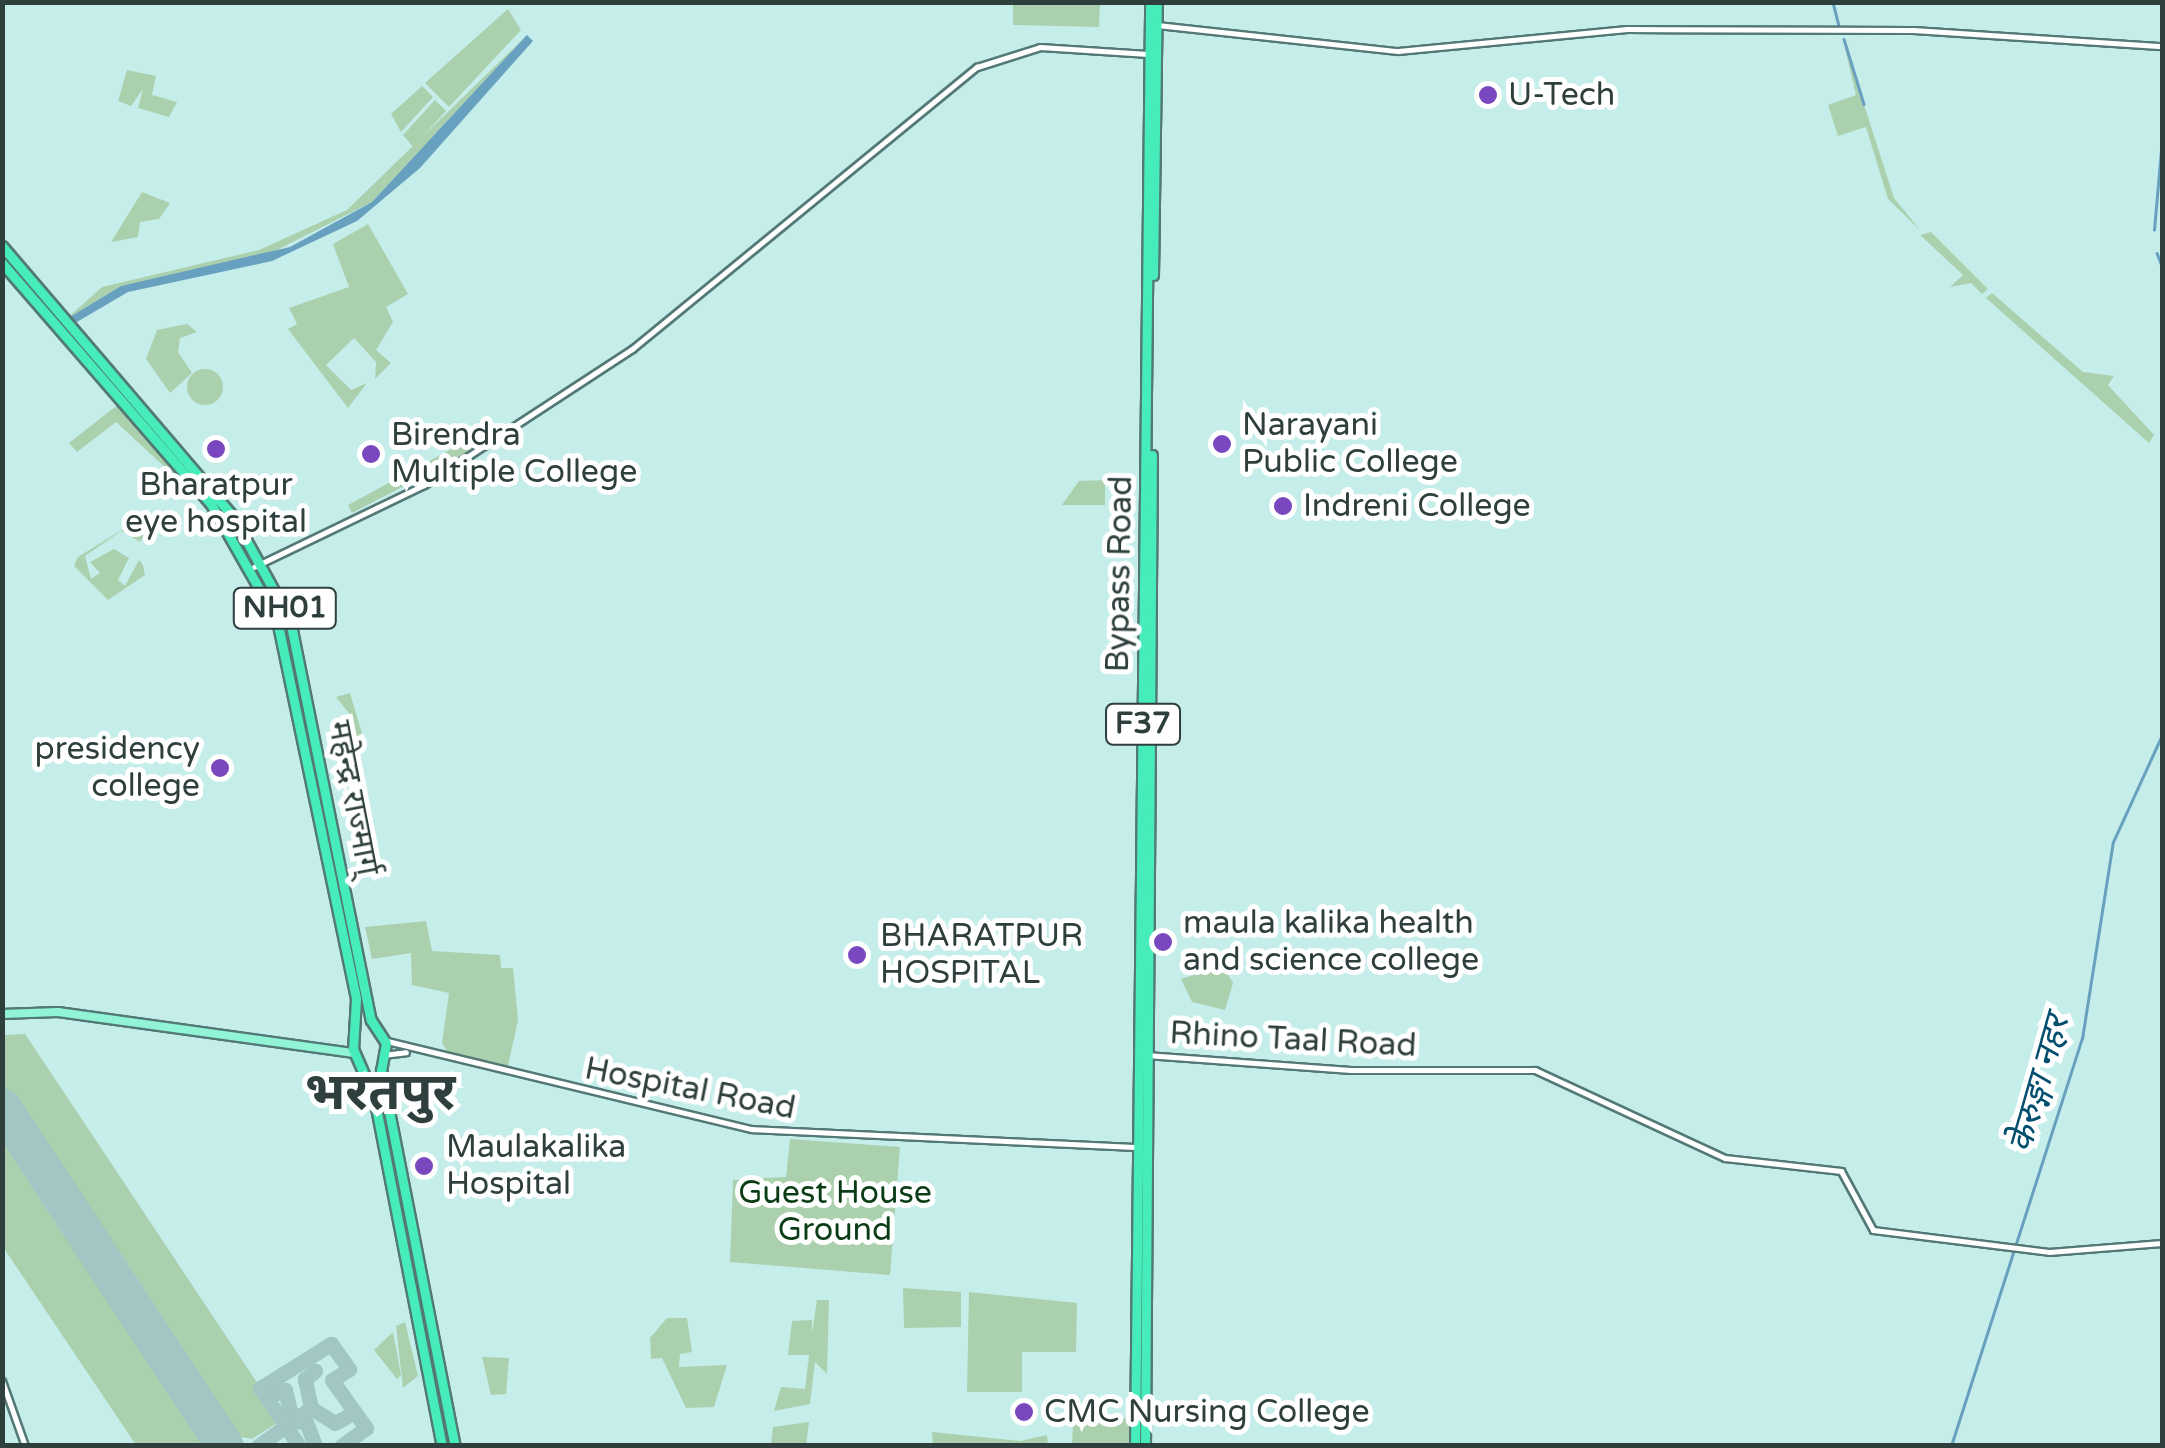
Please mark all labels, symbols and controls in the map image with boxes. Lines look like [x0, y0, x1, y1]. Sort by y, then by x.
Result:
place label: U-Tech [1508, 76, 1615, 114]
marker: U-Tech [1477, 84, 1499, 106]
place label: Narayani Public College [1242, 407, 1458, 482]
place label: Birendra Multiple College [391, 417, 637, 492]
marker: Narayani Public College [1211, 433, 1233, 455]
marker: Bharatpur eye hospital [203, 436, 229, 462]
marker: Birendra Multiple College [360, 443, 382, 465]
place label: Bharatpur eye hospital [125, 467, 307, 542]
street label: Bypass Road [1099, 475, 1141, 673]
place label: Indreni College [1303, 487, 1531, 525]
marker: Indreni College [1272, 495, 1294, 517]
road number: NH01 [232, 583, 338, 633]
road number: F37 [1103, 699, 1183, 749]
street label: महेन्द्र राज्मार्ग् [319, 718, 387, 878]
place label: presidency college [35, 731, 200, 806]
marker: presidency college [209, 757, 231, 779]
place label: maula kalika health and science college [1183, 905, 1479, 980]
place label: BHARATPUR HOSPITAL [880, 918, 1083, 993]
marker: maula kalika health and science college [1152, 931, 1174, 953]
marker: BHARATPUR HOSPITAL [844, 942, 870, 968]
water label: केेरुङ्गा नहर [1999, 1011, 2079, 1157]
street label: Rhino Taal Road [1169, 1014, 1417, 1066]
street label: Hospital Road [581, 1050, 799, 1128]
district label: भरतपुर [305, 1062, 455, 1124]
place label: Maulakalika Hospital [446, 1129, 626, 1204]
marker: Maulakalika Hospital [411, 1153, 437, 1179]
park label: Guest House Ground [738, 1175, 932, 1250]
place label: CMC Nursing College [1044, 1393, 1370, 1431]
marker: CMC Nursing College [1013, 1401, 1035, 1423]

